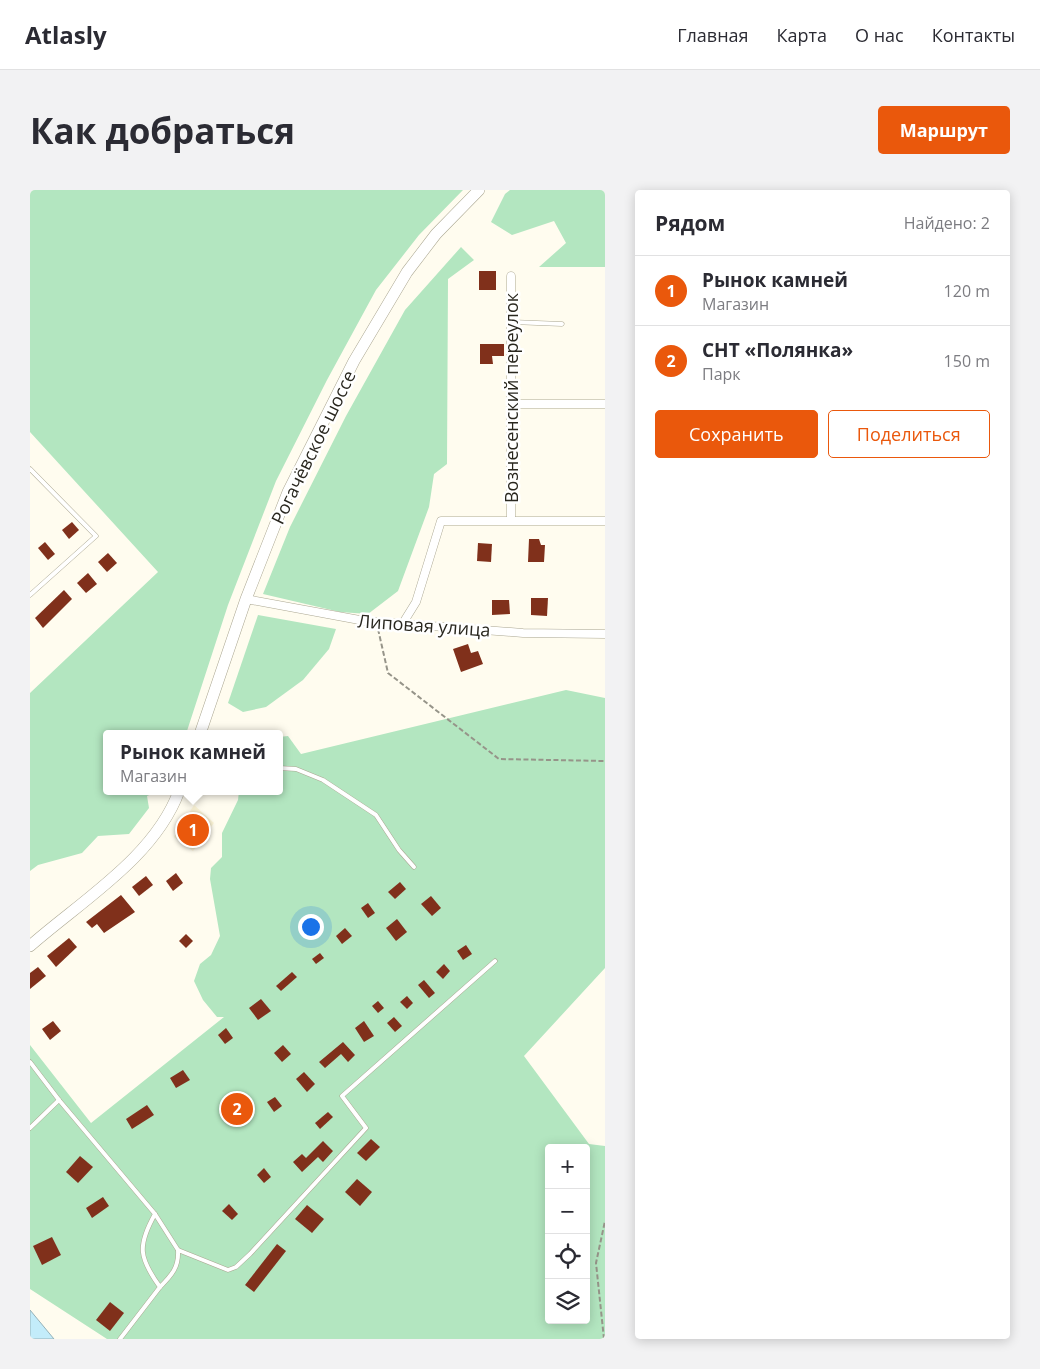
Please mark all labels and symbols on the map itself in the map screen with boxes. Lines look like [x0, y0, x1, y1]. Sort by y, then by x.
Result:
street label: Вознесенский переулок [499, 292, 523, 503]
street label: Рогачёвское шоссе [265, 366, 361, 528]
street label: Липовая улица [357, 608, 491, 642]
pin: 1 [177, 811, 209, 849]
your location [298, 914, 324, 940]
pin: 2 [221, 1090, 253, 1128]

